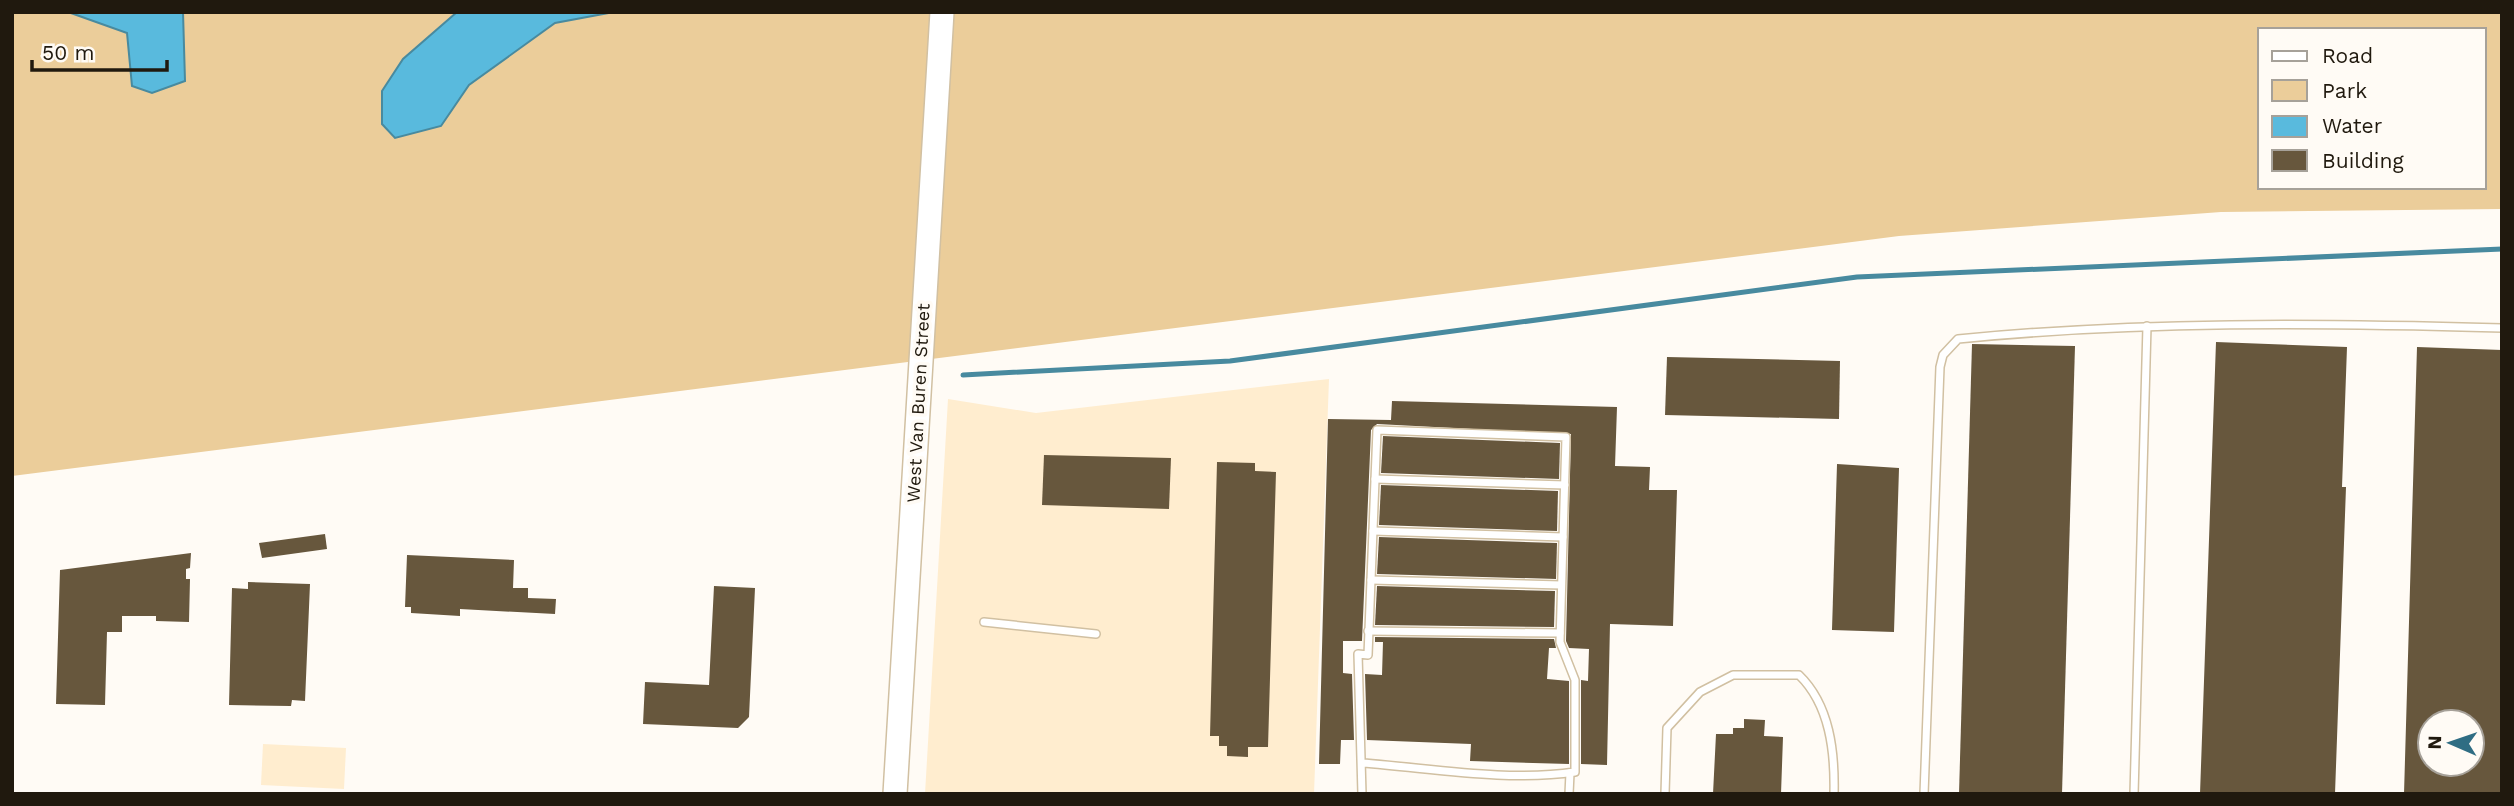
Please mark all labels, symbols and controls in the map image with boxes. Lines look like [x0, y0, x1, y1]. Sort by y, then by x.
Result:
scale bar [32, 28, 166, 72]
legend [2258, 28, 2486, 189]
text: 50 m [42, 40, 94, 65]
text: Road [2322, 43, 2373, 68]
text: Park [2322, 78, 2367, 103]
text: Water [2322, 113, 2383, 138]
text: Building [2322, 148, 2404, 173]
street label: West Van Buren Street [902, 302, 934, 503]
north arrow [2416, 708, 2486, 778]
text: N [2423, 735, 2446, 750]

